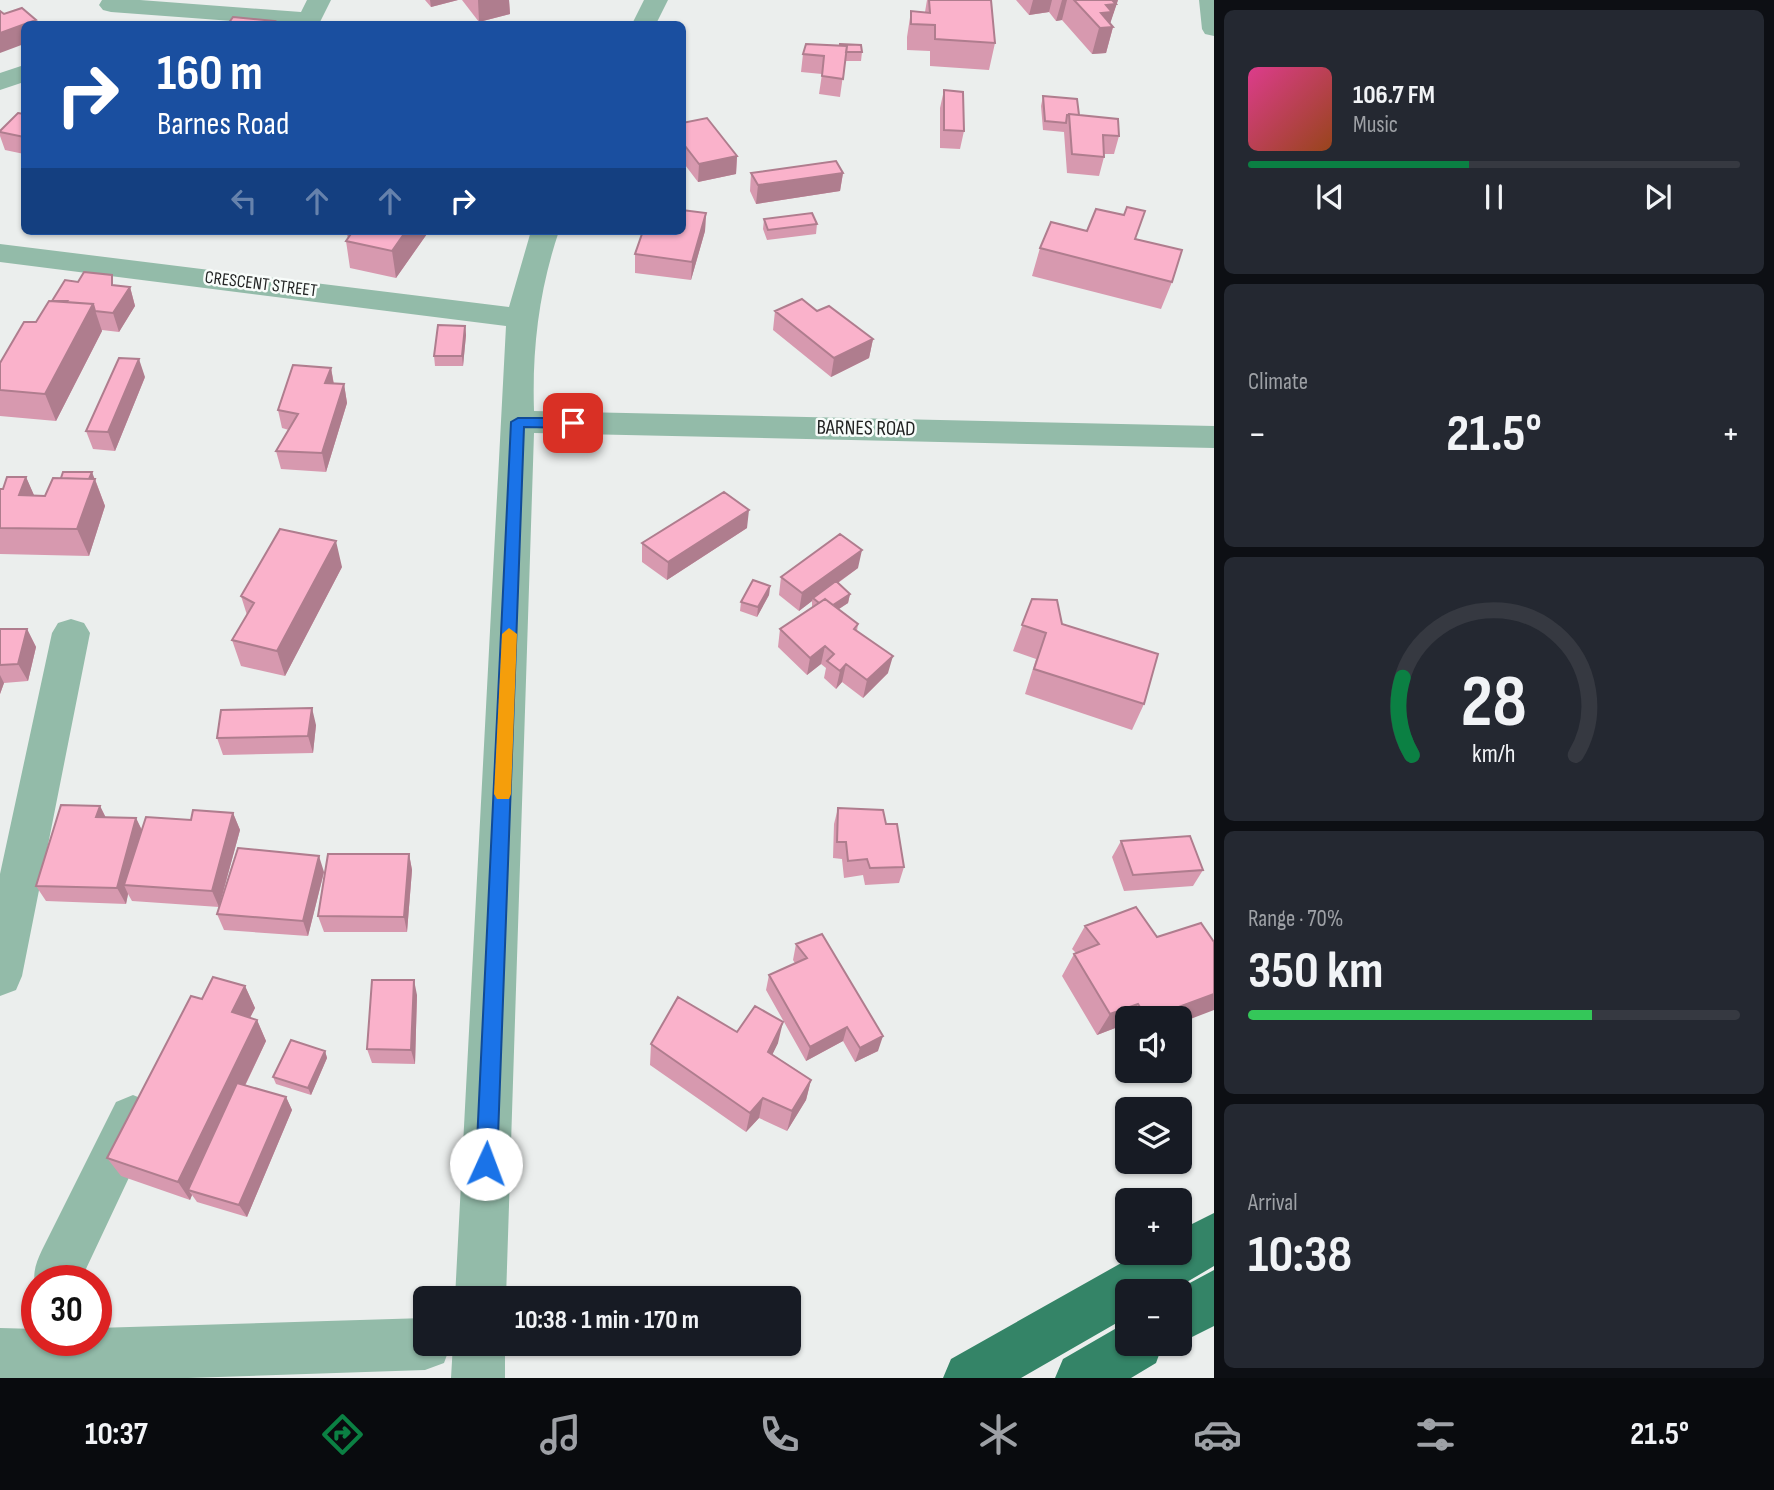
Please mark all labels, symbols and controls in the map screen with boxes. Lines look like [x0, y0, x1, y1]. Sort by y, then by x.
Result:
text: 160 m [157, 45, 263, 104]
icon: right [42, 49, 133, 140]
text: 106.7 FM [1353, 80, 1435, 111]
text: Barnes Road [157, 105, 289, 144]
text: Music [1353, 111, 1398, 139]
icon: previous [1311, 178, 1349, 216]
icon: pause [1475, 178, 1513, 216]
icon: next [1639, 178, 1677, 216]
icon: left [225, 182, 263, 220]
icon: ahead [298, 182, 336, 220]
icon: ahead [371, 182, 409, 220]
icon: right [444, 182, 482, 220]
street label: CRESCENT STREET [204, 267, 318, 301]
text: Climate [1248, 368, 1308, 396]
pin [543, 393, 603, 453]
text: 21.5° [1446, 403, 1542, 466]
icon: arrive [554, 404, 592, 442]
text: − [1248, 412, 1267, 457]
text: + [1721, 412, 1740, 457]
street label: BARNES ROAD [816, 415, 916, 441]
text: 28 [1461, 659, 1527, 747]
text: km/h [1472, 739, 1516, 770]
text: Range · 70% [1248, 905, 1343, 933]
text: 350 km [1248, 940, 1383, 1003]
map controls [1115, 1006, 1192, 1356]
button: sound [1115, 1006, 1192, 1083]
button: layers [1115, 1097, 1192, 1174]
position arrow [449, 1127, 523, 1201]
button: + [1115, 1188, 1192, 1265]
text: Arrival [1248, 1189, 1297, 1217]
text: 10:38 [1248, 1224, 1352, 1287]
speed limit sign: 30 [21, 1265, 112, 1356]
button: − [1115, 1279, 1192, 1356]
text: 10:38 · 1 min · 170 m [515, 1305, 699, 1336]
icon: directions [318, 1410, 367, 1459]
icon: music [536, 1410, 585, 1459]
icon: phone [755, 1410, 804, 1459]
icon: climate [974, 1410, 1023, 1459]
icon: car [1193, 1410, 1242, 1459]
icon: filters [1411, 1410, 1460, 1459]
text: 10:37 [85, 1415, 148, 1454]
text: 21.5° [1630, 1415, 1689, 1454]

